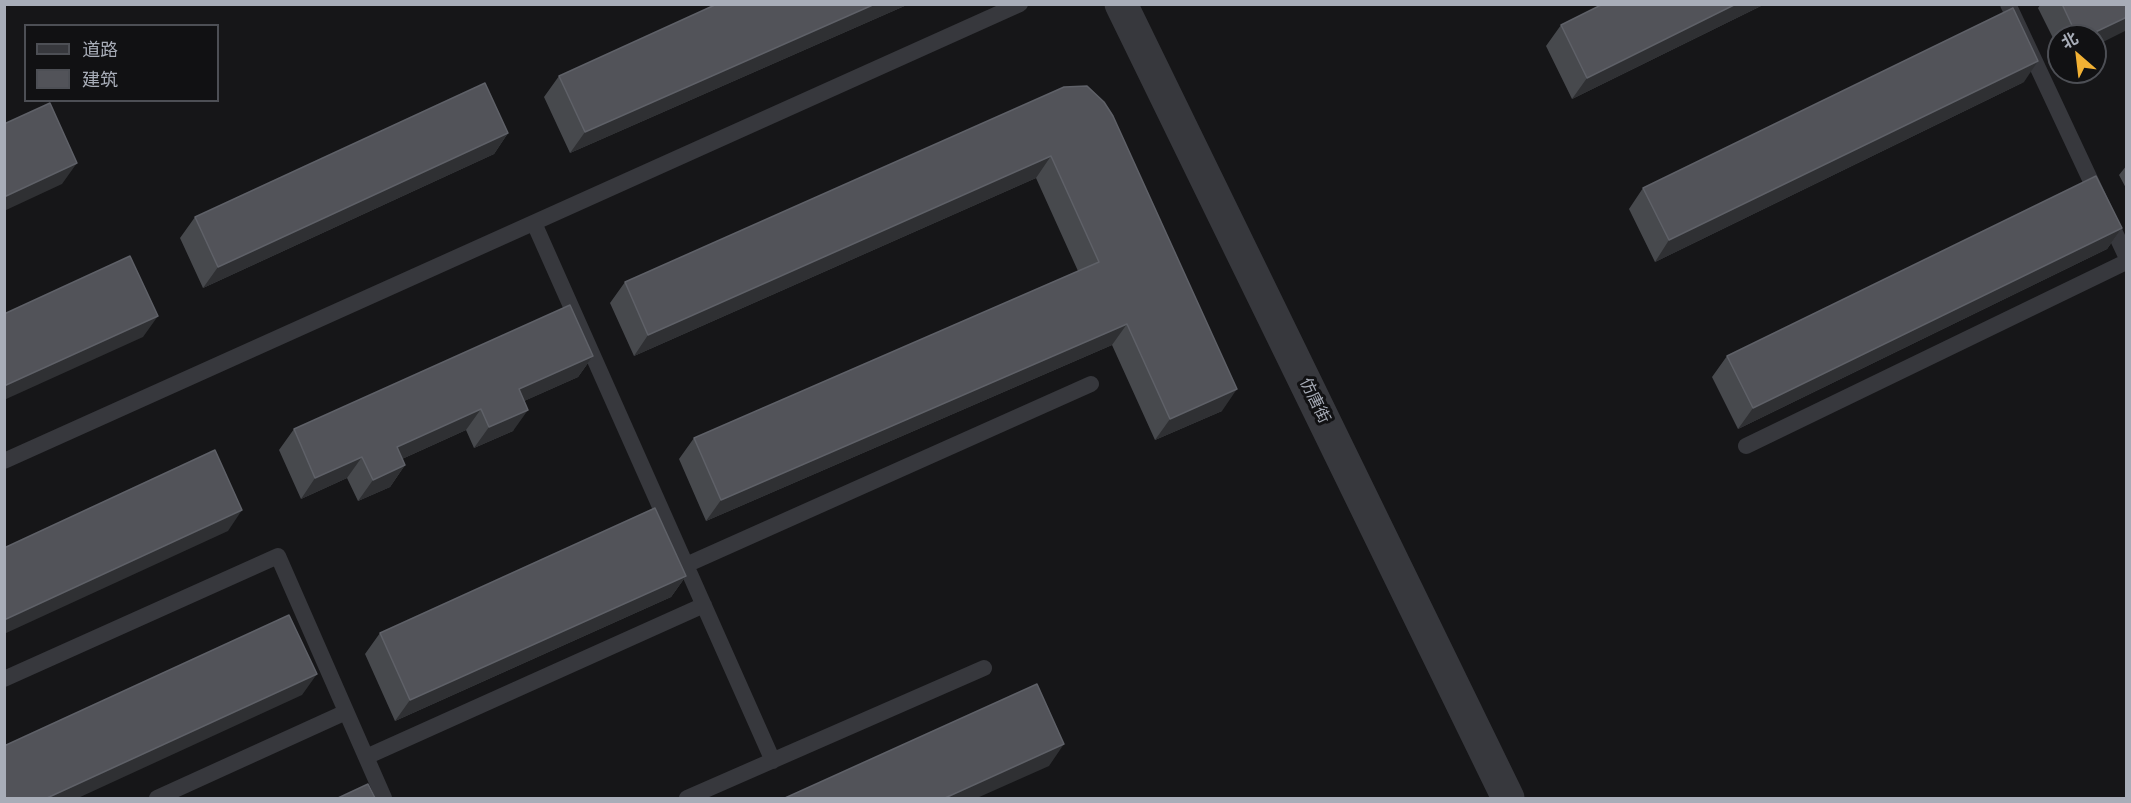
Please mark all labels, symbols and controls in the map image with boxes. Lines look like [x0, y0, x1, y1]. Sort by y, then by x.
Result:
legend [24, 24, 219, 102]
north arrow [2047, 24, 2107, 84]
text: 北 [2057, 26, 2082, 54]
text: 道路 [82, 36, 118, 63]
text: 建筑 [82, 66, 118, 93]
street label: 仿唐街 [1295, 375, 1333, 427]

